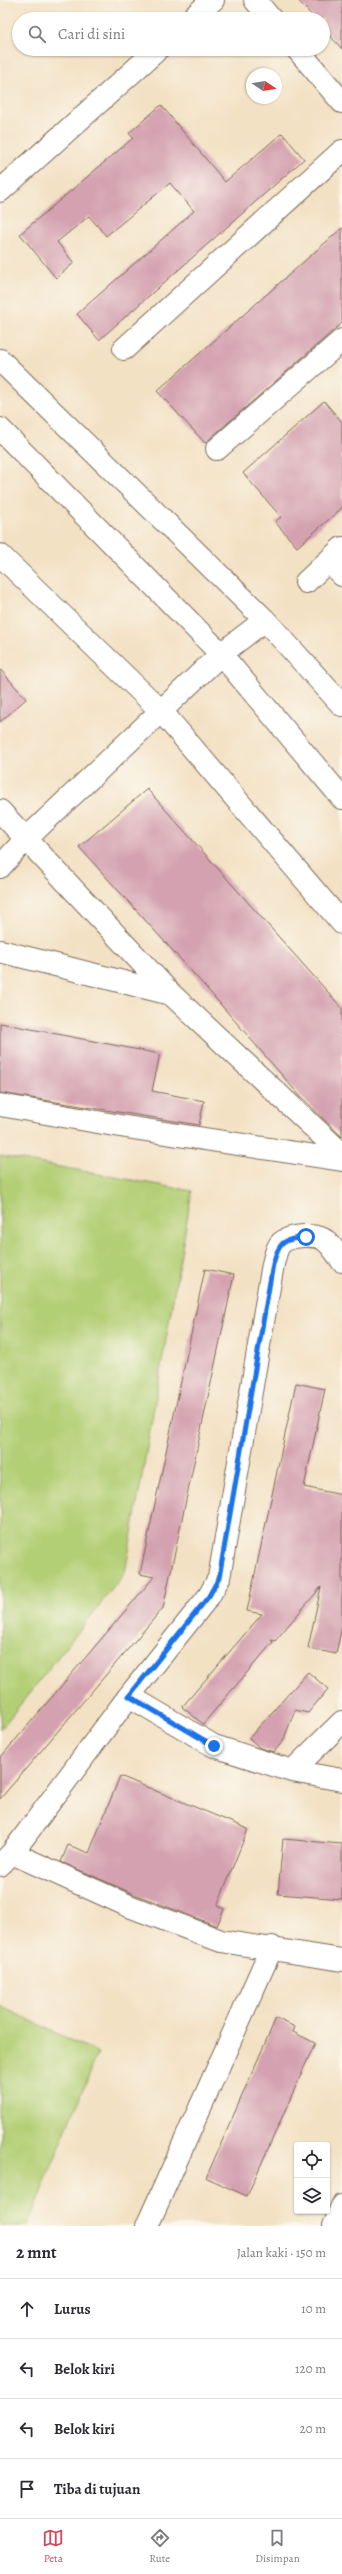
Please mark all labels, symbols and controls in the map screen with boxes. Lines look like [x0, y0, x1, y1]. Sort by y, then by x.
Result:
search box [12, 12, 330, 56]
icon: search [26, 23, 48, 45]
text: Cari di sini [58, 24, 125, 44]
north arrow [246, 68, 282, 104]
route start [297, 1228, 315, 1246]
route end [205, 1737, 223, 1755]
map controls [294, 2142, 330, 2214]
button: locate [294, 2142, 330, 2178]
button: layers [294, 2178, 330, 2214]
text: 2 mnt [16, 2241, 57, 2264]
text: Jalan kaki · 150 m [237, 2244, 326, 2261]
icon: ahead [16, 2298, 38, 2320]
text: Lurus [54, 2299, 91, 2319]
text: 10 m [301, 2300, 326, 2317]
icon: left [16, 2358, 38, 2380]
text: Belok kiri [54, 2359, 115, 2379]
text: 120 m [295, 2360, 326, 2377]
icon: left [16, 2418, 38, 2440]
text: Belok kiri [54, 2419, 115, 2439]
text: 20 m [300, 2420, 326, 2437]
icon: arrive [16, 2478, 38, 2500]
text: Tiba di tujuan [54, 2479, 140, 2499]
tab: Peta [42, 2527, 64, 2566]
tab: Rute [149, 2527, 171, 2566]
tab: Disimpan [255, 2527, 300, 2566]

